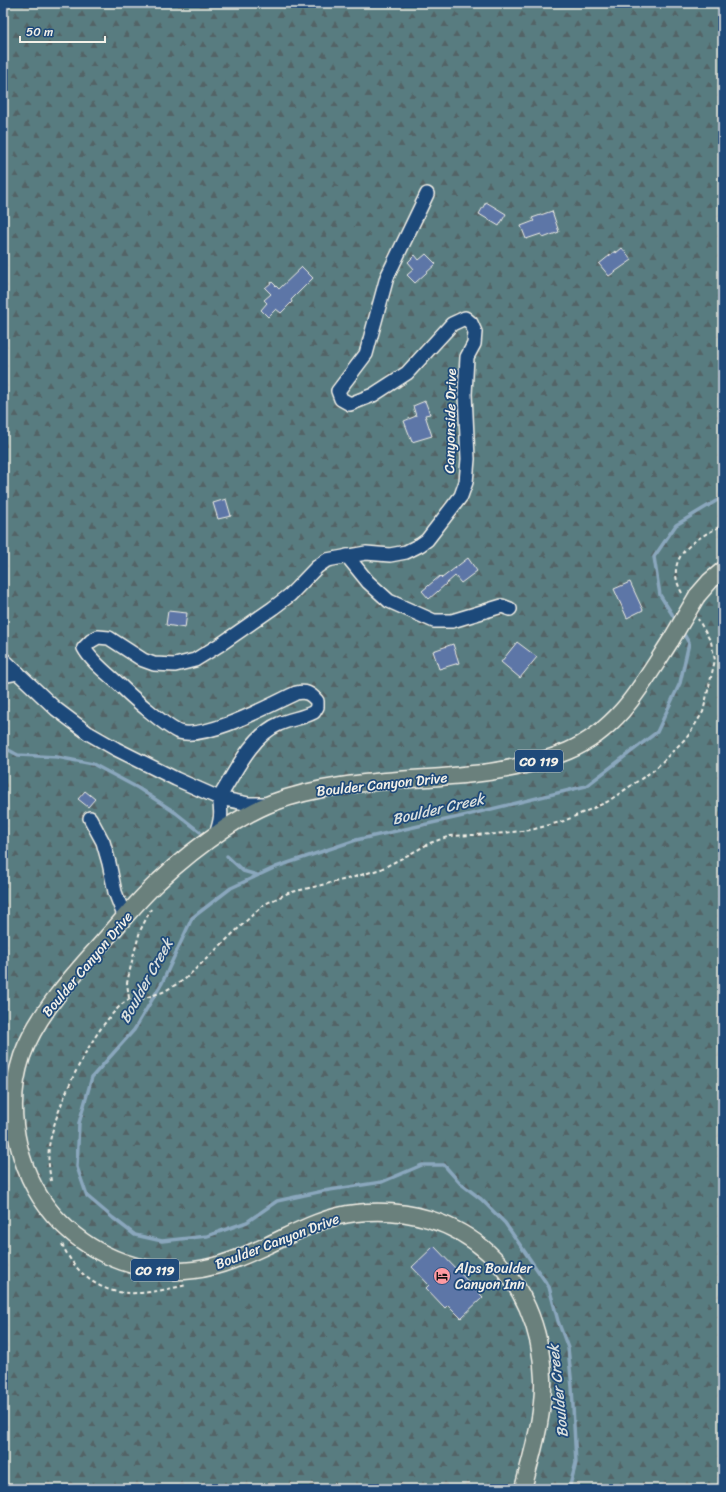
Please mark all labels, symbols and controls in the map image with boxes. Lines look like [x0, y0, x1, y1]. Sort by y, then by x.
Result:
scale bar [20, 18, 105, 44]
text: 50 m [26, 21, 53, 43]
street label: Canyonside Drive [437, 368, 464, 474]
road number: CO 119 [515, 750, 563, 772]
street label: Boulder Canyon Drive [315, 765, 449, 804]
water label: Boulder Creek [390, 785, 488, 832]
street label: Boulder Canyon Drive [36, 906, 139, 1023]
water label: Boulder Creek [112, 932, 181, 1028]
street label: Boulder Canyon Drive [211, 1206, 343, 1277]
place label: Alps Boulder Canyon Inn [454, 1256, 534, 1297]
road number: CO 119 [131, 1259, 179, 1281]
hotel icon: Alps Boulder Canyon Inn [432, 1266, 452, 1286]
water label: Boulder Creek [540, 1341, 576, 1439]

